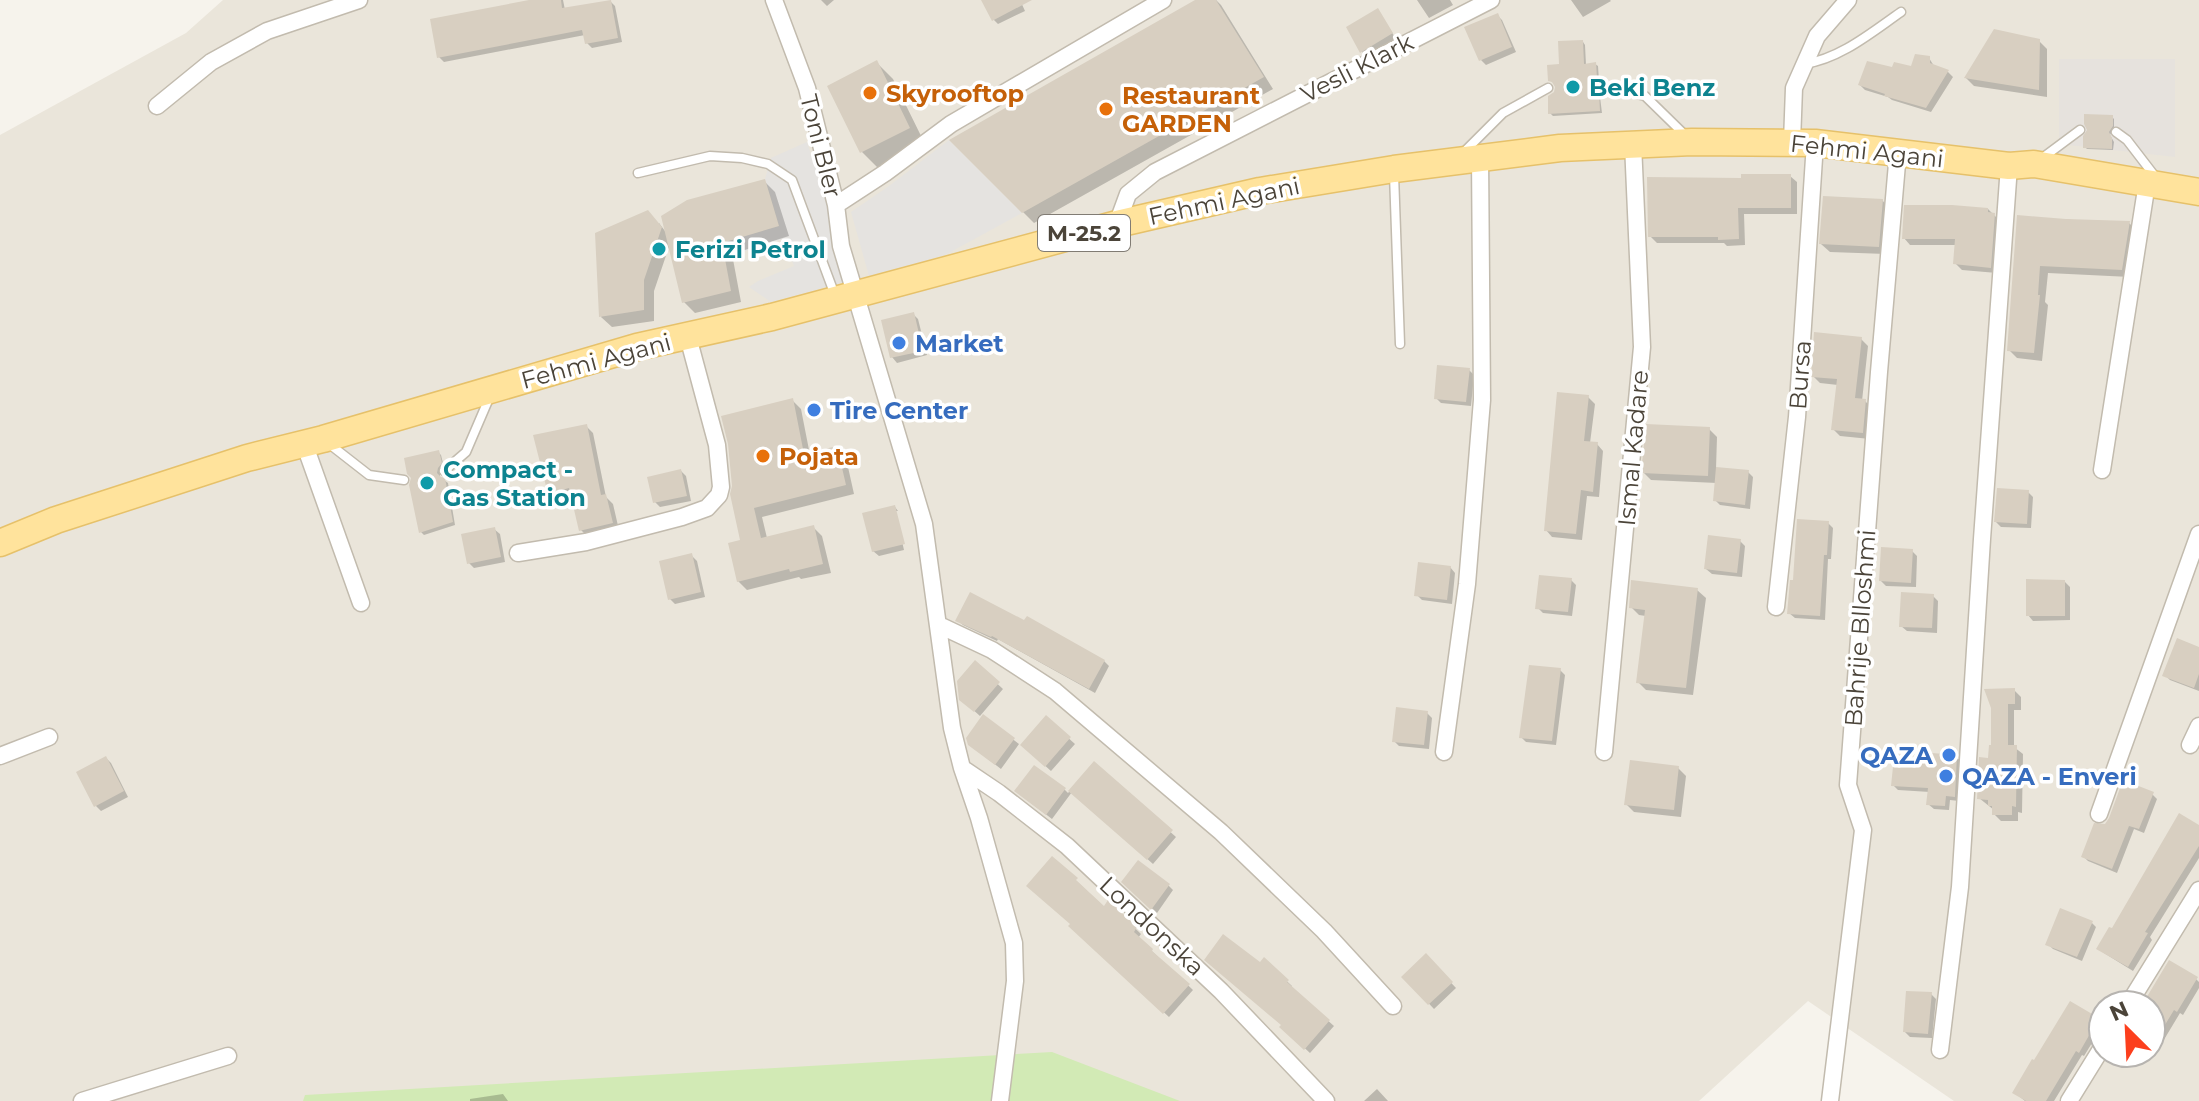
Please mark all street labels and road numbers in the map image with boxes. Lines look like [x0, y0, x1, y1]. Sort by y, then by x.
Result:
street label: Vesli Klark [1296, 27, 1419, 109]
street label: Toni Bler [794, 91, 848, 201]
street label: Fehmi Agani [1789, 129, 1945, 173]
street label: Fehmi Agani [1146, 171, 1302, 231]
road number: M-25.2 [1038, 215, 1130, 251]
street label: Fehmi Agani [518, 327, 674, 395]
street label: Bursa [1783, 339, 1817, 411]
street label: Ismal Kadare [1612, 369, 1654, 527]
street label: Bahrije Blloshmi [1839, 528, 1881, 728]
street label: Londonska [1094, 870, 1210, 982]

